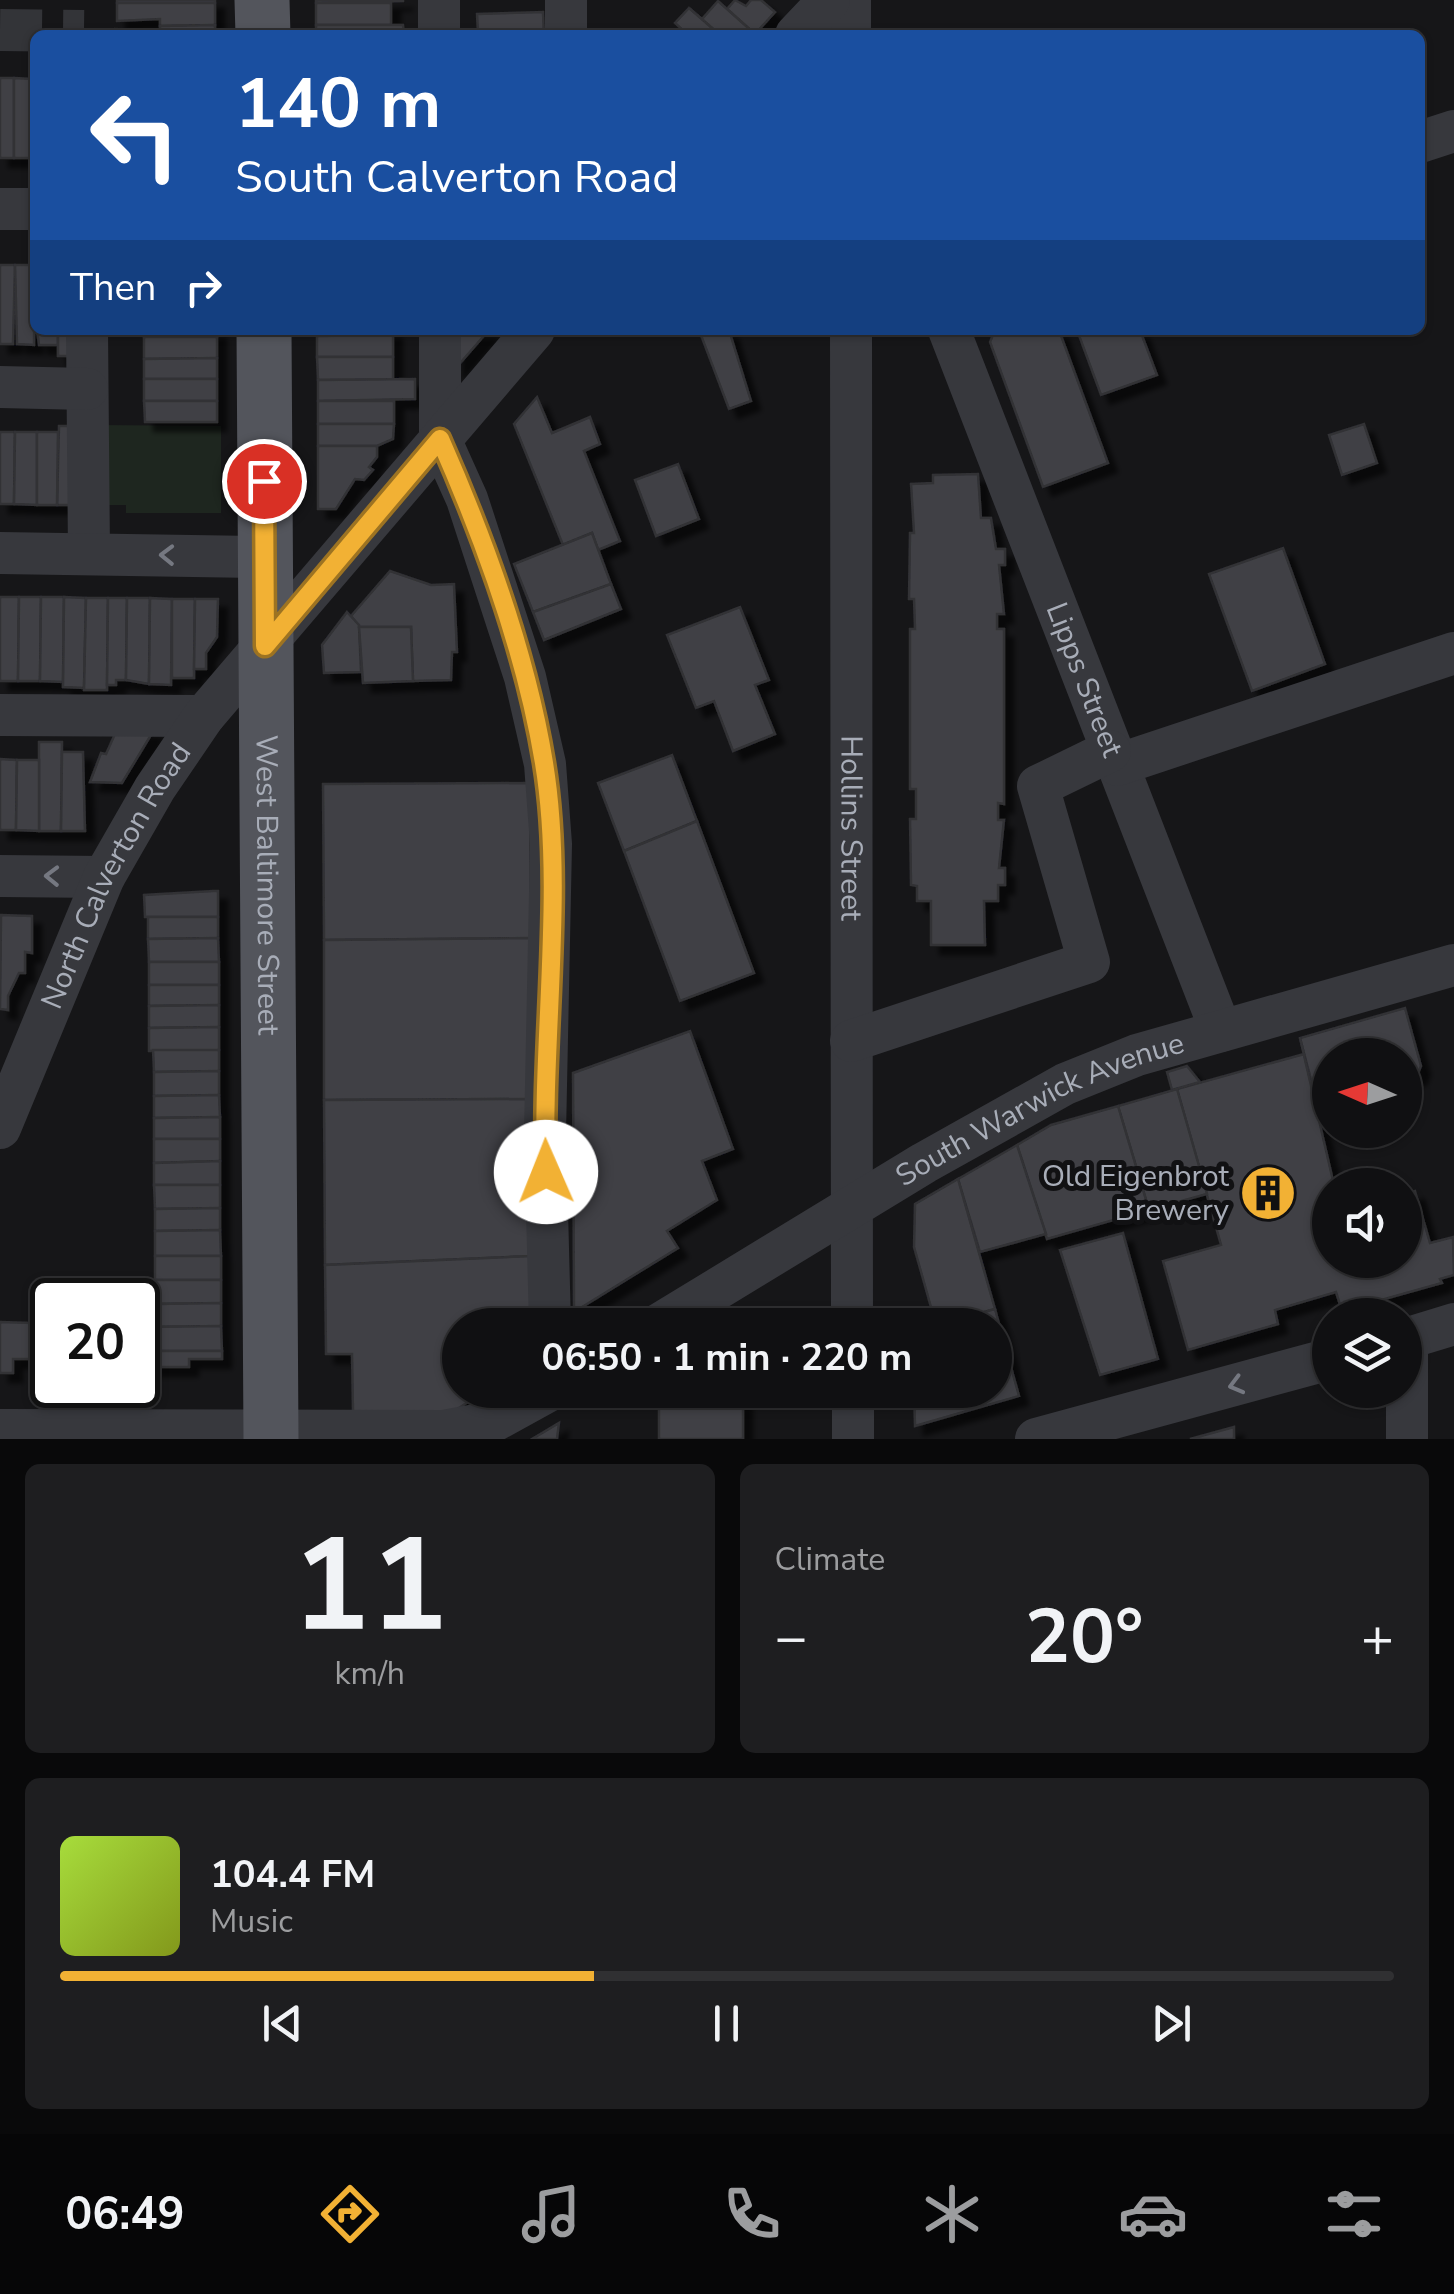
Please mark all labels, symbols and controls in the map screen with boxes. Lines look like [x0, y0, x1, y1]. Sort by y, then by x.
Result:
text: 140 m [235, 56, 441, 152]
icon: left [70, 70, 200, 200]
text: South Calverton Road [235, 147, 678, 208]
icon: right [176, 260, 231, 315]
text: Then [70, 262, 156, 313]
pin [222, 439, 307, 524]
icon: arrive [237, 454, 292, 509]
one-way arrow [158, 544, 174, 566]
street label: Lipps Street [1036, 597, 1133, 763]
street label: North Calverton Road [31, 734, 201, 1015]
street label: West Baltimore Street [246, 735, 289, 1036]
street label: Hollins Street [831, 735, 872, 921]
one-way arrow [44, 866, 60, 887]
street label: South Warwick Avenue [888, 1022, 1189, 1196]
north arrow [1312, 1038, 1422, 1148]
map controls [1312, 1038, 1422, 1408]
position arrow [494, 1120, 598, 1224]
place label: Old Eigenbrot Brewery [1042, 1156, 1230, 1231]
building icon: Old Eigenbrot Brewery [1238, 1163, 1298, 1223]
button: sound [1312, 1168, 1422, 1278]
speed limit sign: 20 [30, 1278, 160, 1408]
button: layers [1312, 1298, 1422, 1408]
text: 06:50 · 1 min · 220 m [542, 1332, 912, 1383]
one-way arrow [1228, 1373, 1245, 1394]
text: 11 [292, 1498, 448, 1675]
text: Climate [775, 1538, 885, 1581]
text: 20° [1025, 1586, 1143, 1688]
text: − [775, 1600, 808, 1675]
text: + [1361, 1600, 1394, 1675]
text: km/h [334, 1652, 405, 1695]
text: 104.4 FM [210, 1849, 375, 1900]
text: Music [210, 1900, 293, 1943]
icon: previous [255, 1996, 310, 2051]
icon: pause [699, 1996, 754, 2051]
icon: next [1144, 1996, 1199, 2051]
icon: directions [315, 2179, 385, 2249]
icon: music [516, 2179, 586, 2249]
icon: phone [717, 2179, 787, 2249]
icon: climate [917, 2179, 987, 2249]
icon: car [1118, 2179, 1188, 2249]
icon: filters [1319, 2179, 1389, 2249]
text: 06:49 [65, 2184, 185, 2245]

